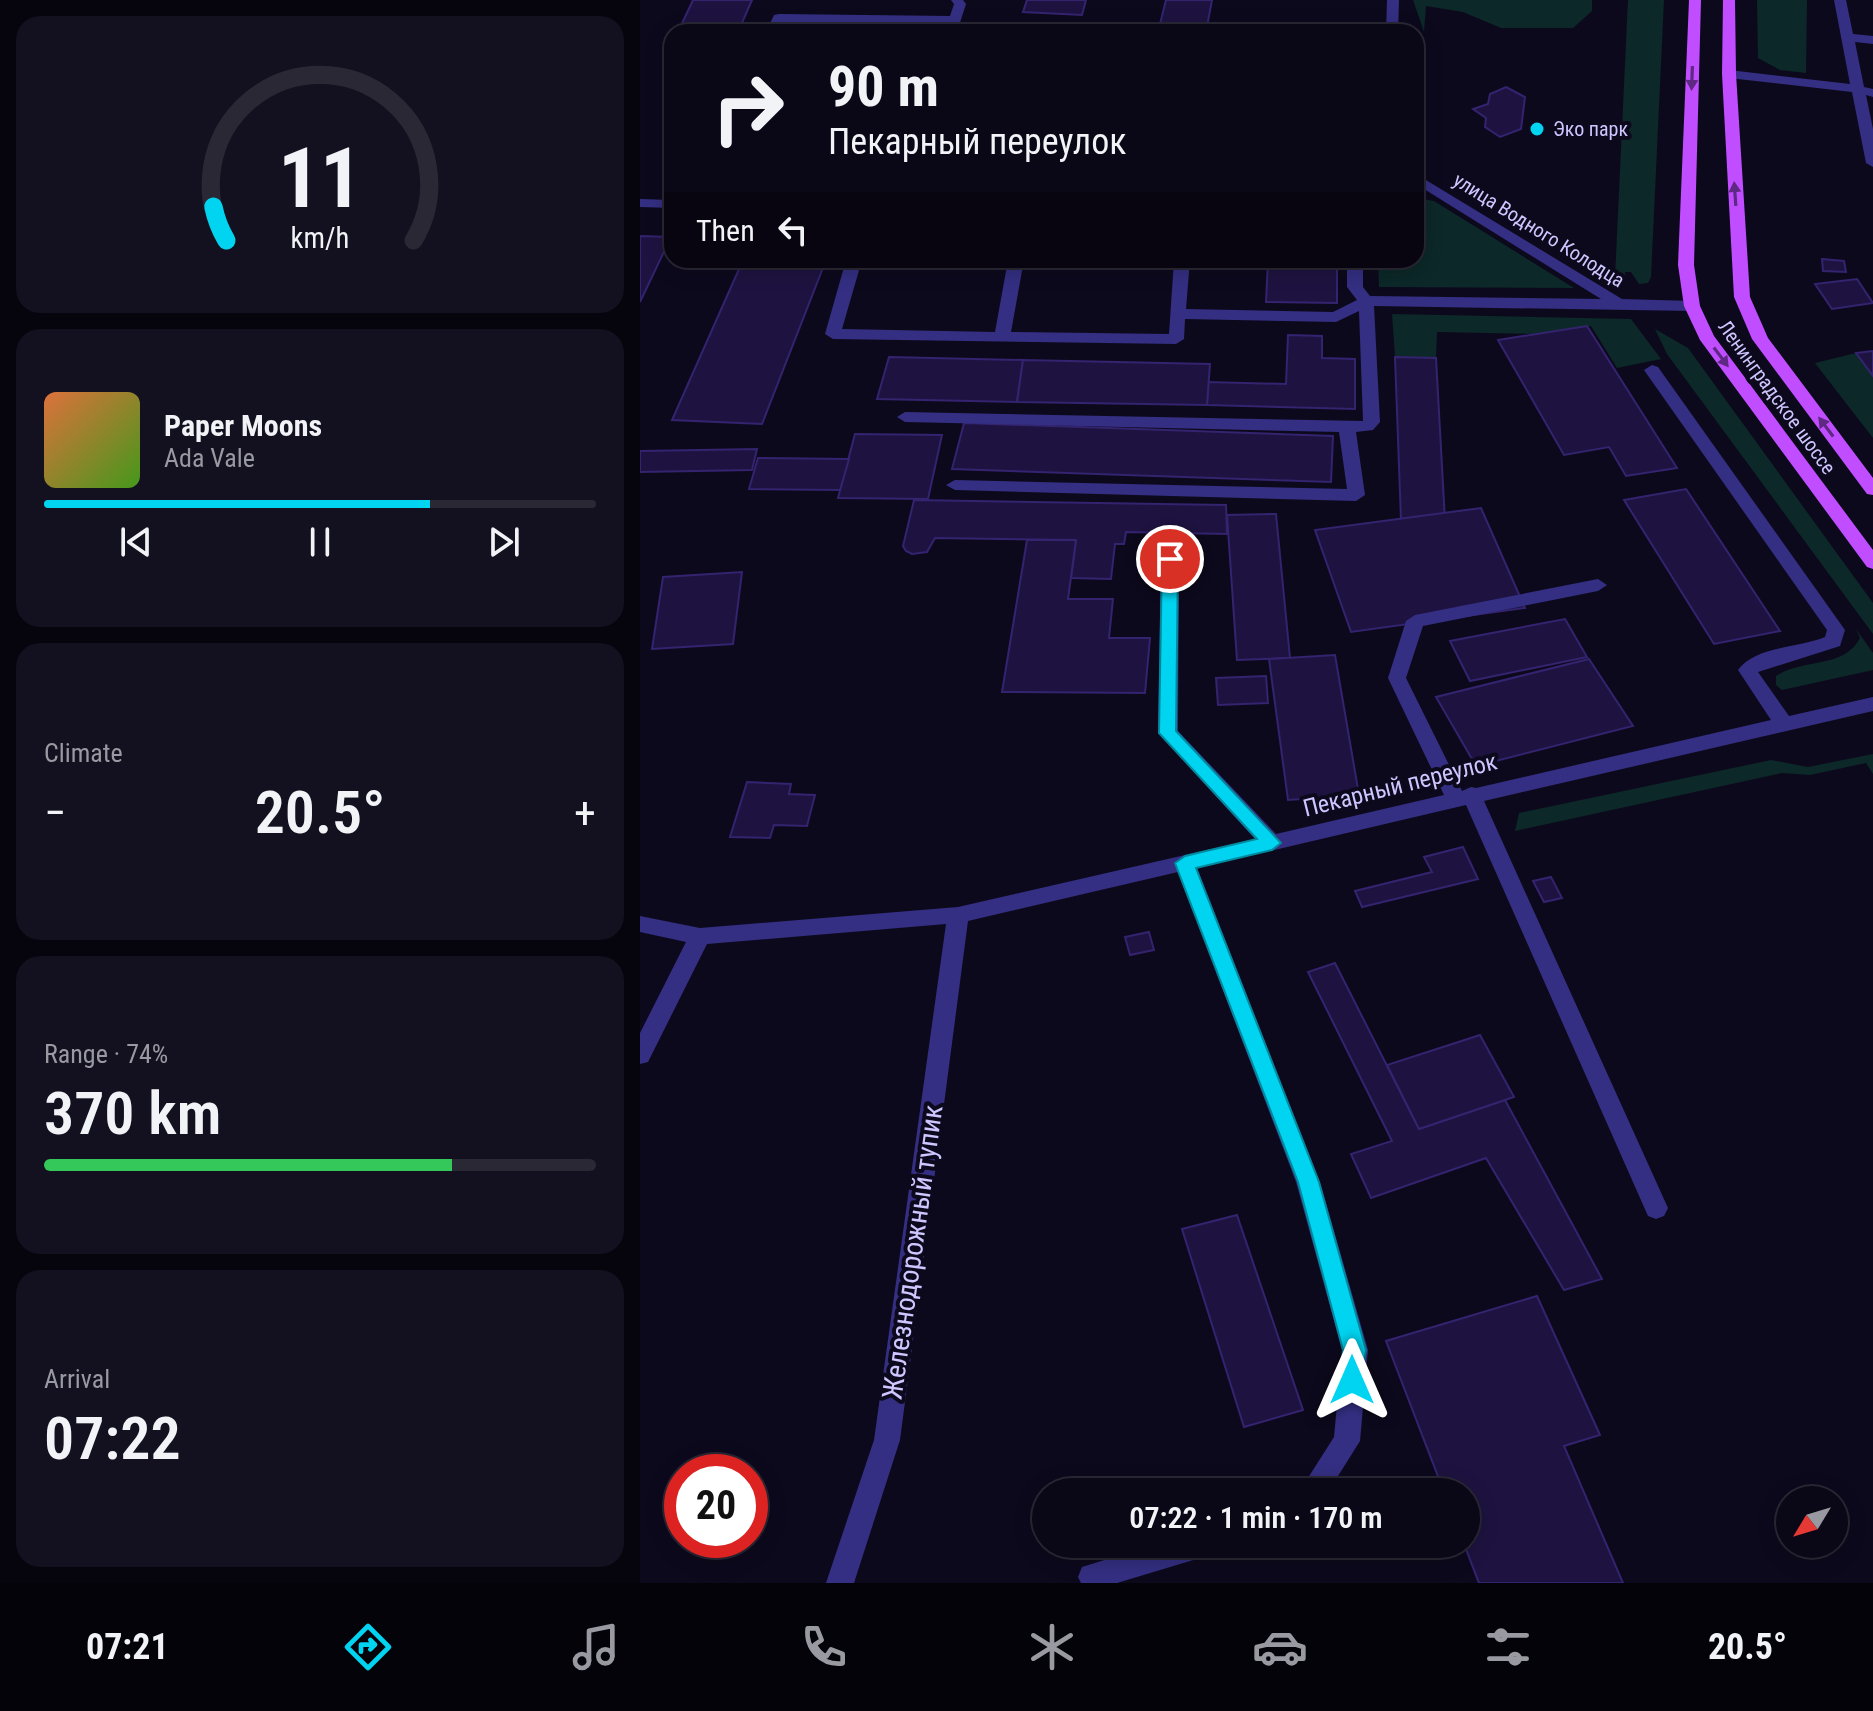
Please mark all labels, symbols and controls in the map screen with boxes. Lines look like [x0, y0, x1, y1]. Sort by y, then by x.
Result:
text: 90 m [828, 54, 939, 120]
icon: right [696, 56, 800, 160]
one-way arrow [1686, 66, 1699, 91]
place label: Эко парк [1553, 117, 1628, 141]
marker: Эко парк [1528, 120, 1546, 138]
text: Пекарный переулок [828, 121, 1127, 163]
text: 11 [278, 129, 362, 226]
street label: улица Водного Колодца [1449, 168, 1629, 292]
one-way arrow [1728, 181, 1741, 206]
icon: left [771, 208, 815, 252]
text: Then [696, 213, 755, 248]
text: km/h [291, 221, 349, 255]
street label: Ленинградское шоссе [1713, 315, 1841, 479]
one-way arrow [1713, 347, 1728, 368]
text: Paper Moons [164, 408, 322, 443]
one-way arrow [1819, 417, 1835, 438]
text: Ada Vale [164, 443, 255, 473]
icon: previous [114, 520, 158, 564]
icon: pause [298, 520, 342, 564]
icon: next [482, 520, 526, 564]
pin [1136, 525, 1204, 593]
icon: arrive [1148, 537, 1192, 581]
text: Climate [44, 738, 123, 768]
street label: Пекарный переулок [1300, 747, 1500, 823]
text: 20.5° [255, 777, 385, 848]
text: − [44, 787, 66, 839]
text: + [574, 787, 596, 839]
text: Range · 74% [44, 1039, 168, 1069]
text: 370 km [44, 1078, 221, 1149]
street label: Железнодорожный тупик [875, 1103, 950, 1401]
position arrow [1310, 1338, 1394, 1422]
text: Arrival [44, 1364, 110, 1394]
text: 07:22 [44, 1403, 181, 1474]
speed limit sign: 20 [664, 1454, 768, 1558]
north arrow [1776, 1486, 1848, 1558]
map controls [1776, 1486, 1848, 1558]
text: 07:22 · 1 min · 170 m [1129, 1500, 1383, 1535]
icon: directions [340, 1619, 396, 1675]
icon: music [568, 1619, 624, 1675]
icon: phone [796, 1619, 852, 1675]
icon: climate [1024, 1619, 1080, 1675]
icon: car [1252, 1619, 1308, 1675]
icon: filters [1480, 1619, 1536, 1675]
text: 07:21 [86, 1626, 169, 1668]
text: 20.5° [1708, 1626, 1787, 1668]

